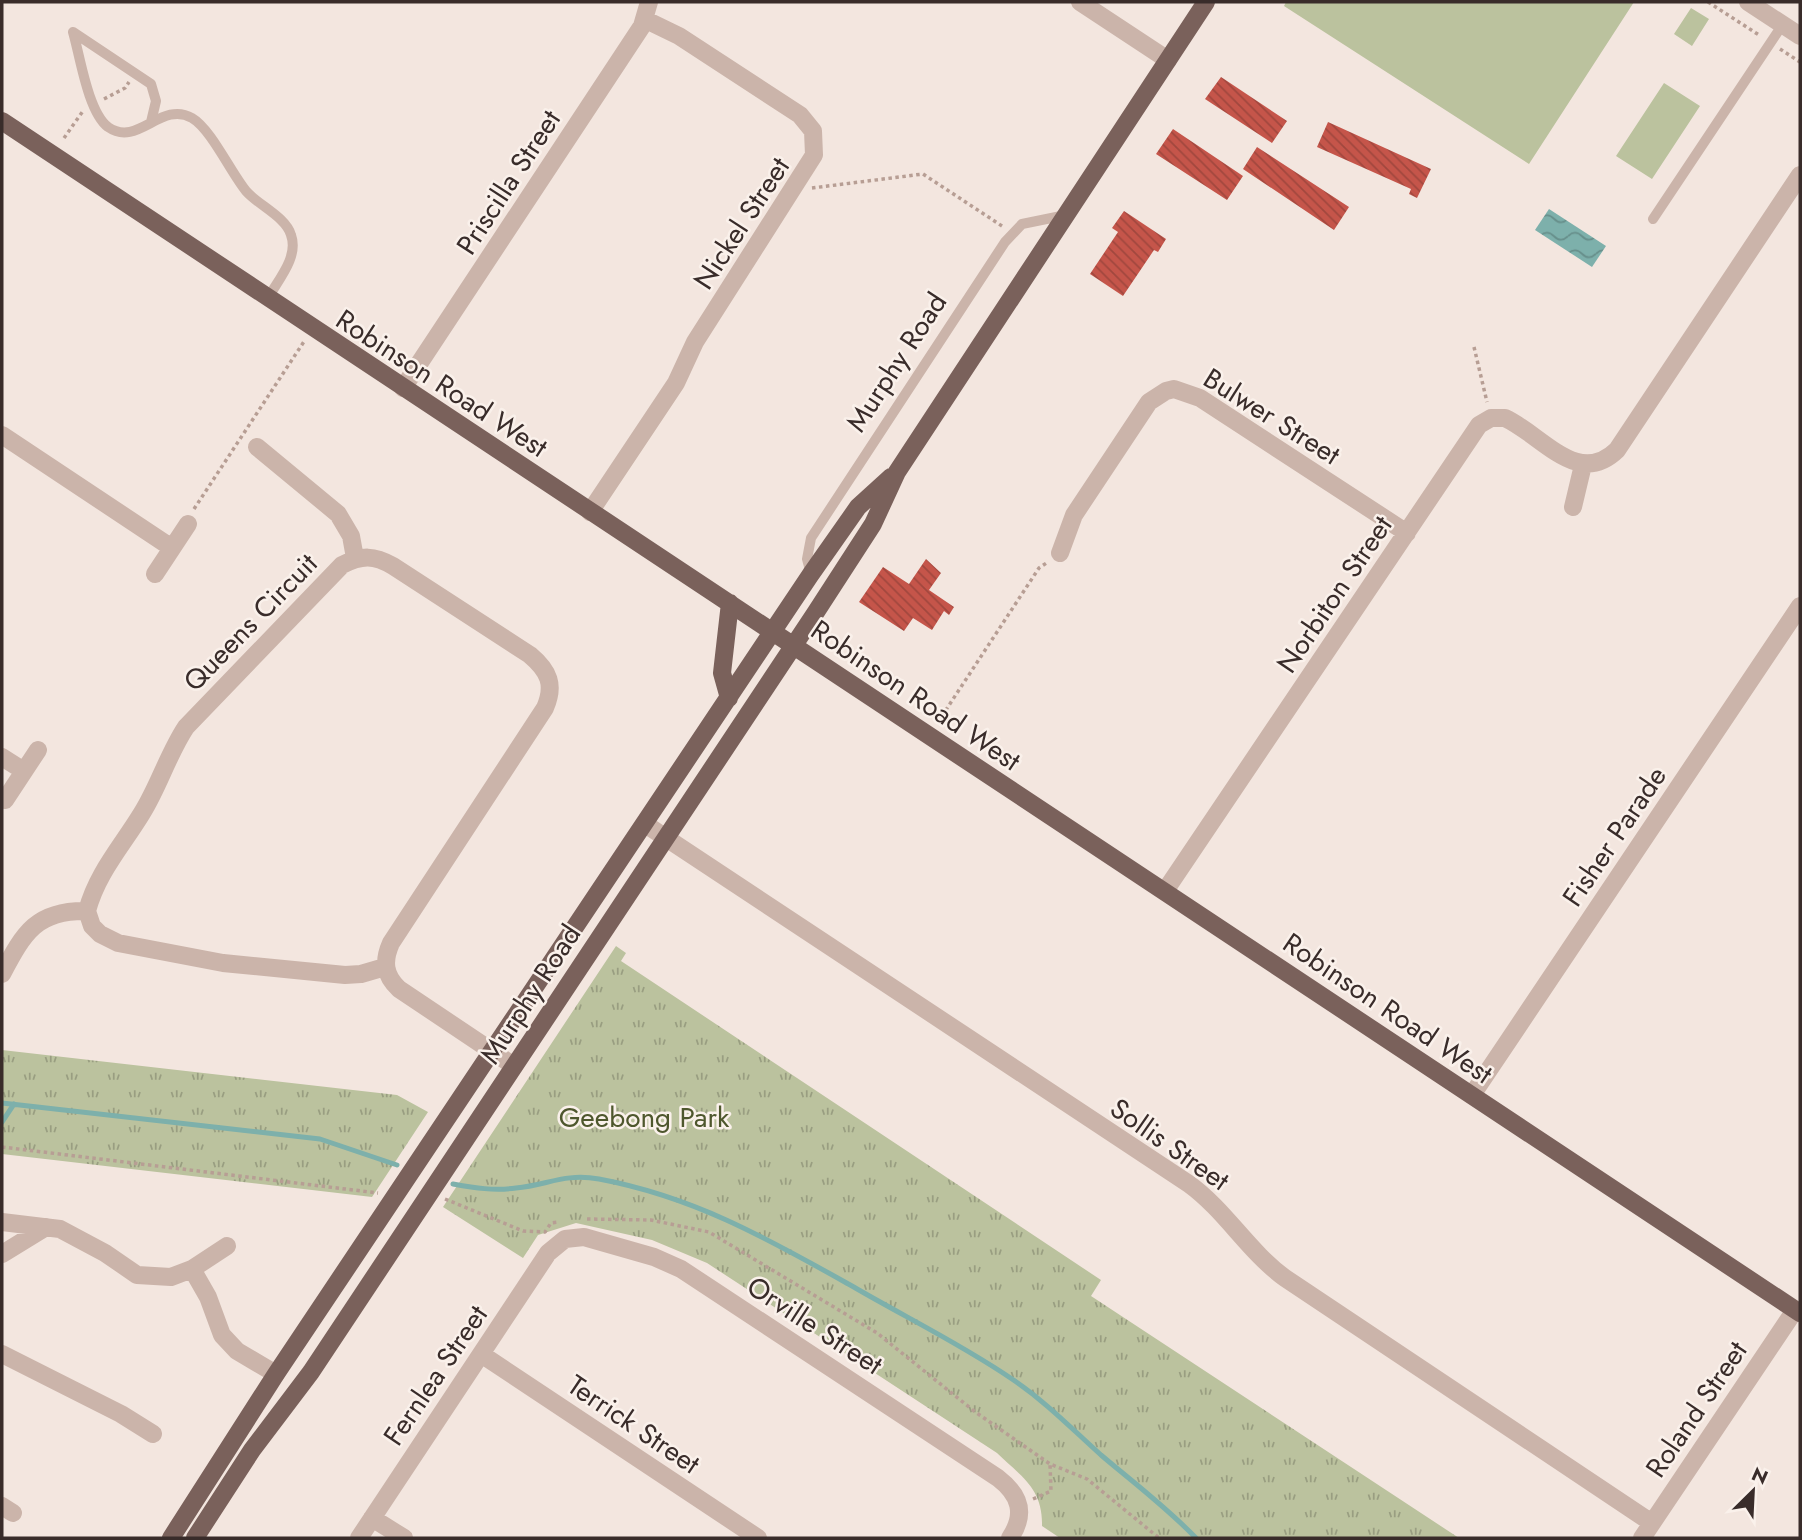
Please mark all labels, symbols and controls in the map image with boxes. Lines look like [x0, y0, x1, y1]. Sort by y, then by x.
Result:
street label: Priscilla Street [446, 102, 571, 263]
street label: Nickel Street [683, 149, 800, 297]
street label: Murphy Road [836, 285, 957, 440]
street label: Robinson Road West [328, 299, 556, 468]
street label: Bulwer Street [1195, 358, 1348, 475]
street label: Norbiton Street [1267, 507, 1402, 681]
street label: Queens Circuit [174, 544, 327, 701]
street label: Robinson Road West [803, 610, 1029, 781]
street label: Fisher Parade [1552, 758, 1676, 915]
street label: Murphy Road [470, 917, 591, 1072]
street label: Robinson Road West [1275, 923, 1501, 1094]
street label: Sollis Street [1102, 1088, 1238, 1201]
park label: Geebong Park [559, 1097, 730, 1138]
street label: Orville Street [739, 1266, 891, 1385]
street label: Fernlea Street [373, 1297, 498, 1454]
street label: Roland Street [1636, 1333, 1757, 1486]
street label: Terrick Street [559, 1365, 708, 1484]
north arrow [1718, 1456, 1788, 1526]
text: N [1747, 1461, 1772, 1491]

